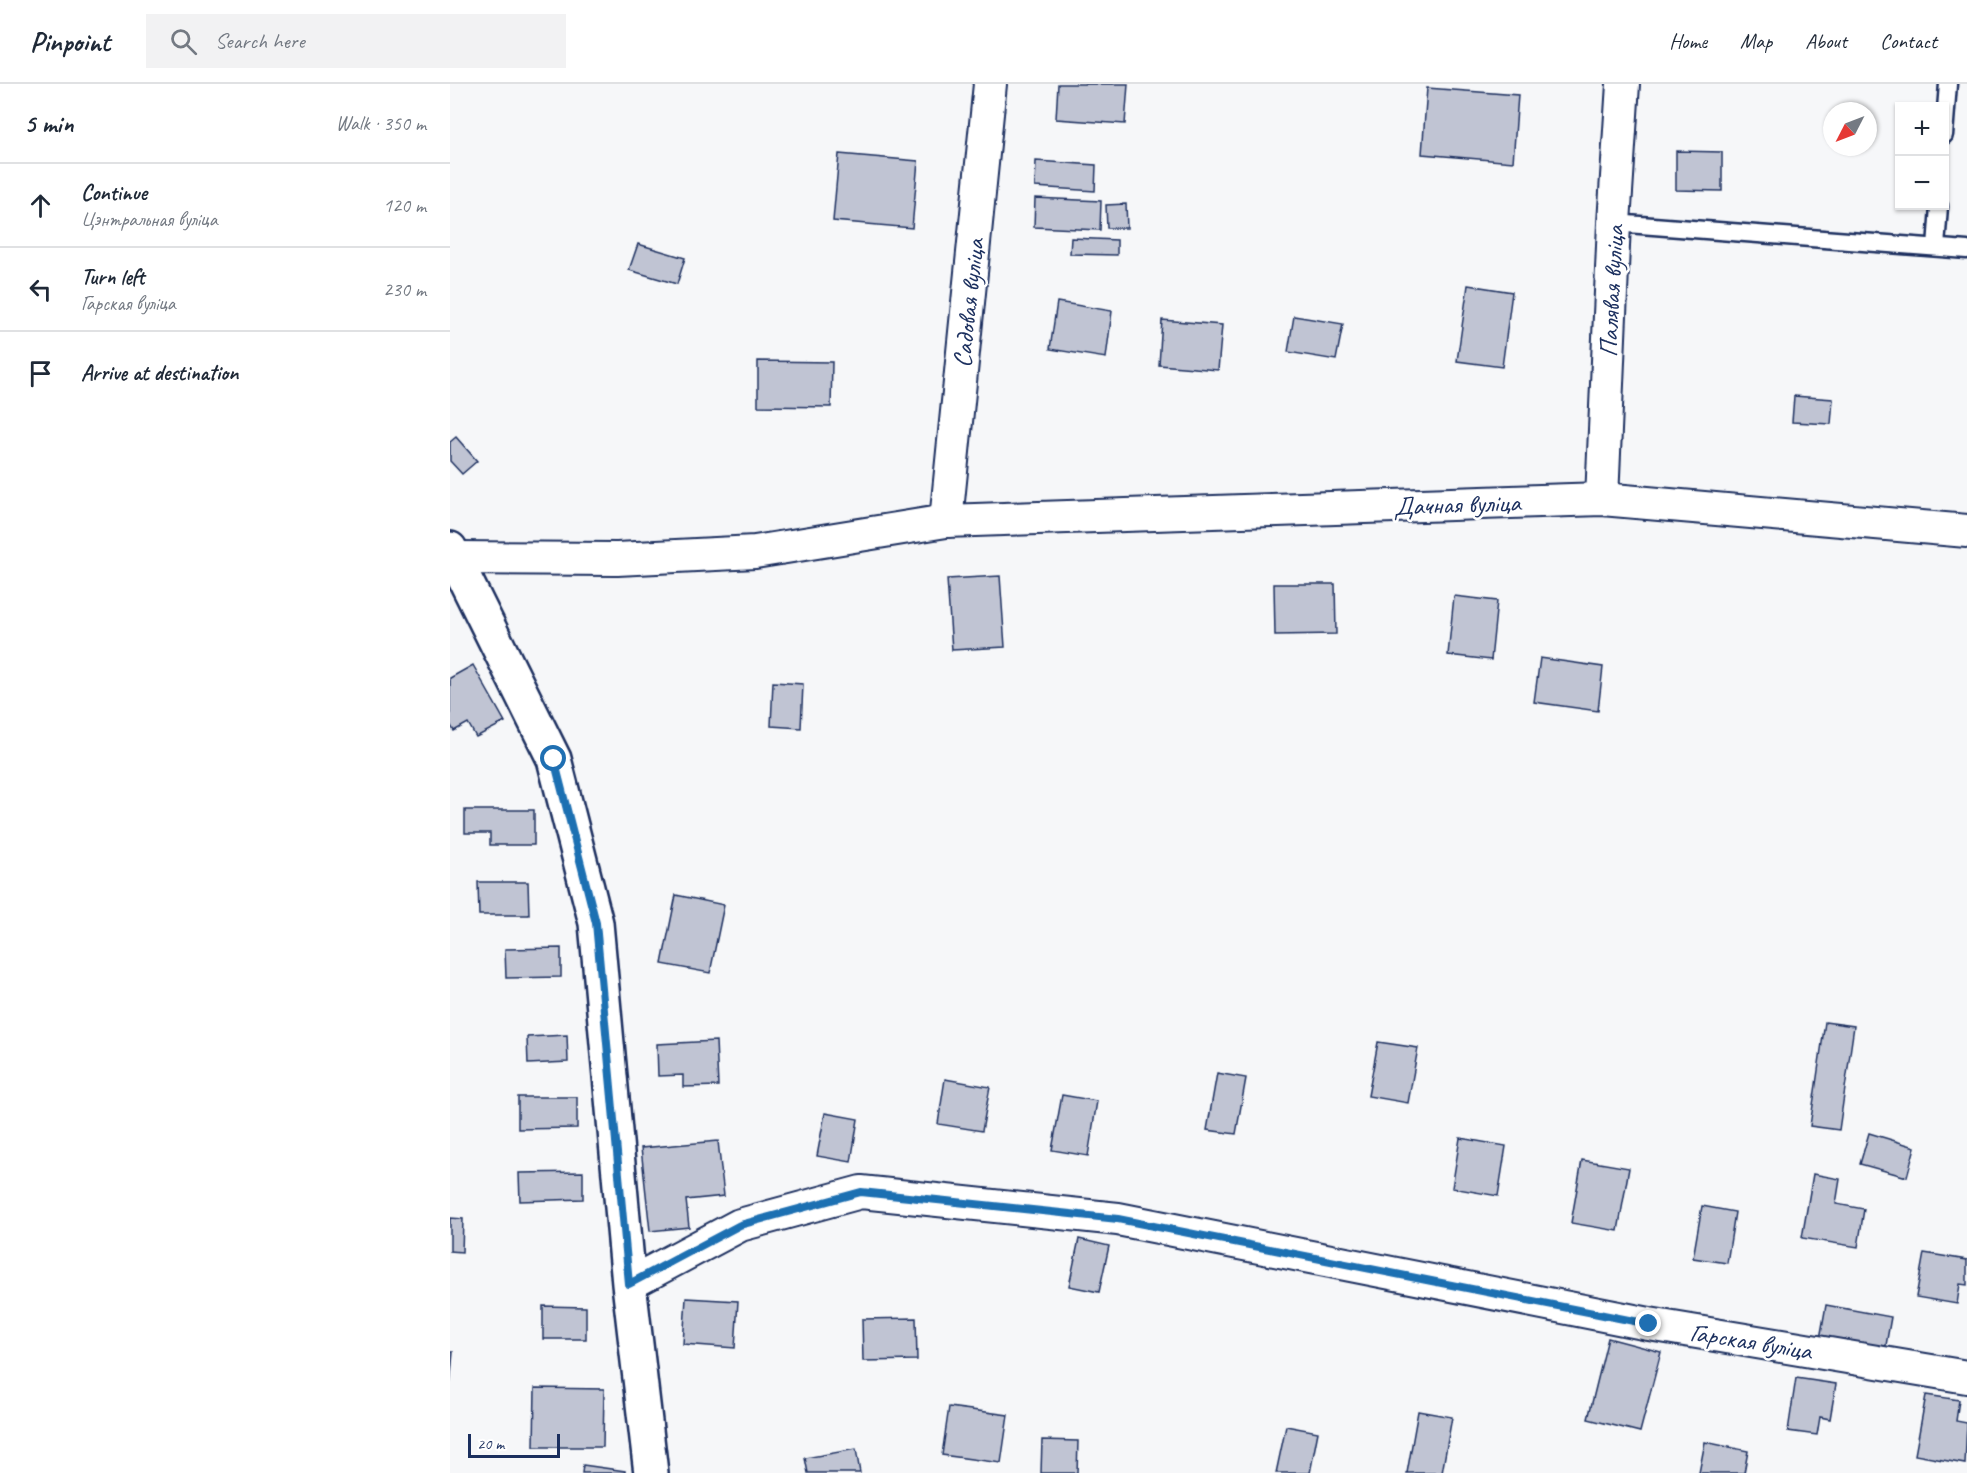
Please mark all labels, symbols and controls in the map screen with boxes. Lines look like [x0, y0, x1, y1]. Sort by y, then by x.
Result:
search box [146, 14, 566, 68]
text: Pinpoint [30, 24, 110, 59]
icon: search [167, 25, 200, 58]
text: Search here [215, 27, 305, 55]
text: Home [1669, 28, 1707, 54]
text: Map [1740, 28, 1772, 54]
text: About [1805, 28, 1847, 54]
text: Contact [1880, 28, 1937, 54]
north arrow [1823, 102, 1877, 156]
map controls [1895, 102, 1949, 210]
button: + [1895, 102, 1949, 156]
text: 5 min [24, 107, 73, 140]
text: Walk · 350 m [336, 111, 426, 136]
button: − [1895, 156, 1949, 210]
text: Continue [81, 179, 147, 207]
icon: ahead [24, 189, 57, 222]
text: 120 m [383, 193, 426, 218]
text: Цэнтральная вуліца [81, 207, 217, 232]
street label: Палявая вуліца [1592, 223, 1632, 358]
street label: Садовая вуліца [945, 235, 992, 369]
text: Turn left [81, 263, 145, 291]
icon: left [24, 273, 57, 306]
text: 230 m [383, 277, 426, 302]
text: Гарская вуліца [81, 291, 176, 316]
icon: arrive [24, 357, 57, 390]
text: Arrive at destination [81, 359, 238, 387]
street label: Дачная вуліца [1393, 486, 1523, 523]
route start [540, 745, 566, 771]
route end [1635, 1310, 1661, 1336]
street label: Гарская вуліца [1688, 1316, 1816, 1368]
scale bar [468, 1431, 560, 1458]
text: 20 m [477, 1434, 504, 1454]

